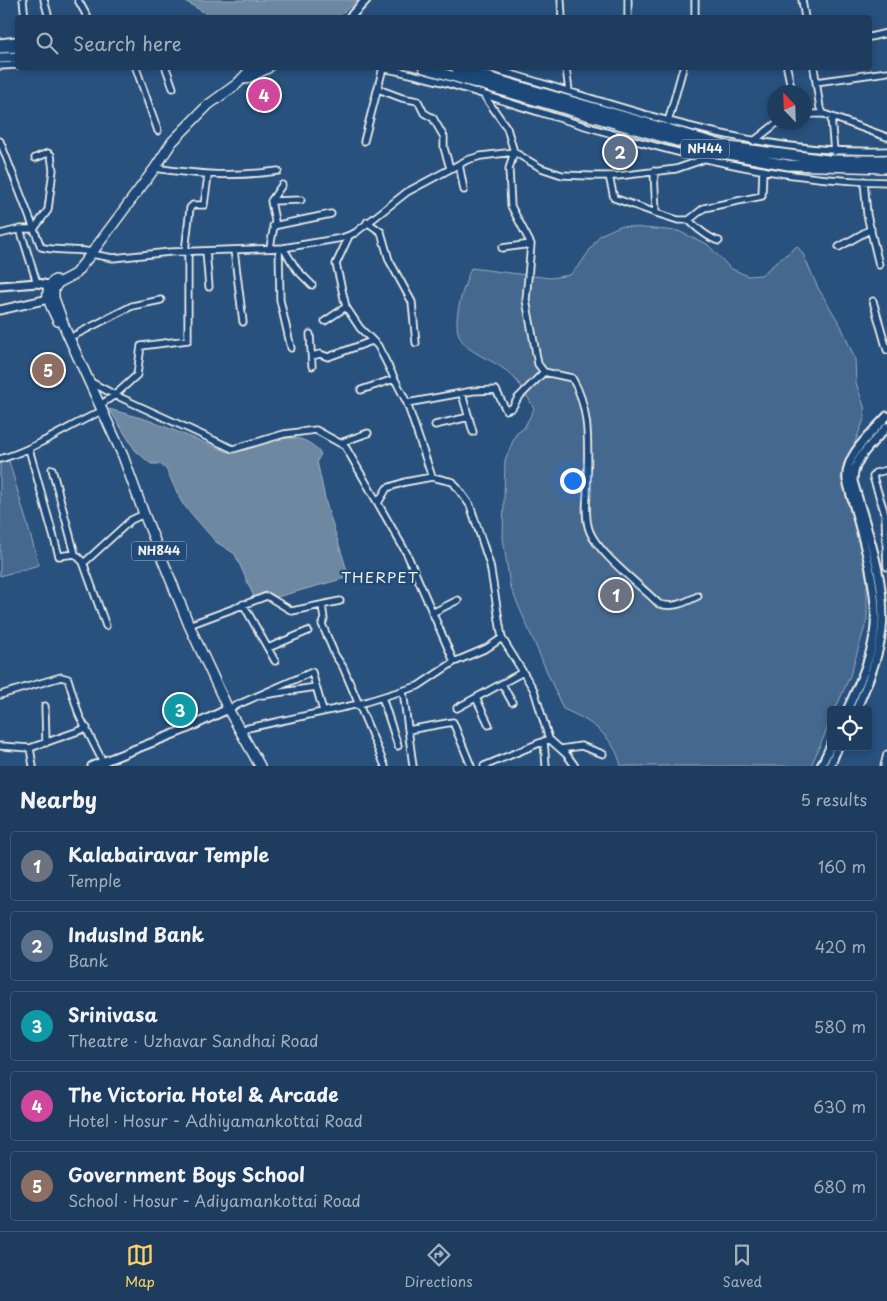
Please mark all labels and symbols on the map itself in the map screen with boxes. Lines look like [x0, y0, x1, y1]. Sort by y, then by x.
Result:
pin: 4 [248, 76, 280, 114]
north arrow [767, 85, 812, 130]
pin: 2 [604, 133, 636, 171]
road number: NH44 [681, 140, 729, 158]
pin: 5 [32, 351, 64, 389]
your location [560, 468, 586, 494]
road number: NH844 [132, 542, 186, 560]
district label: THERPET [341, 565, 419, 588]
pin: 1 [600, 576, 632, 614]
pin: 3 [164, 691, 196, 729]

